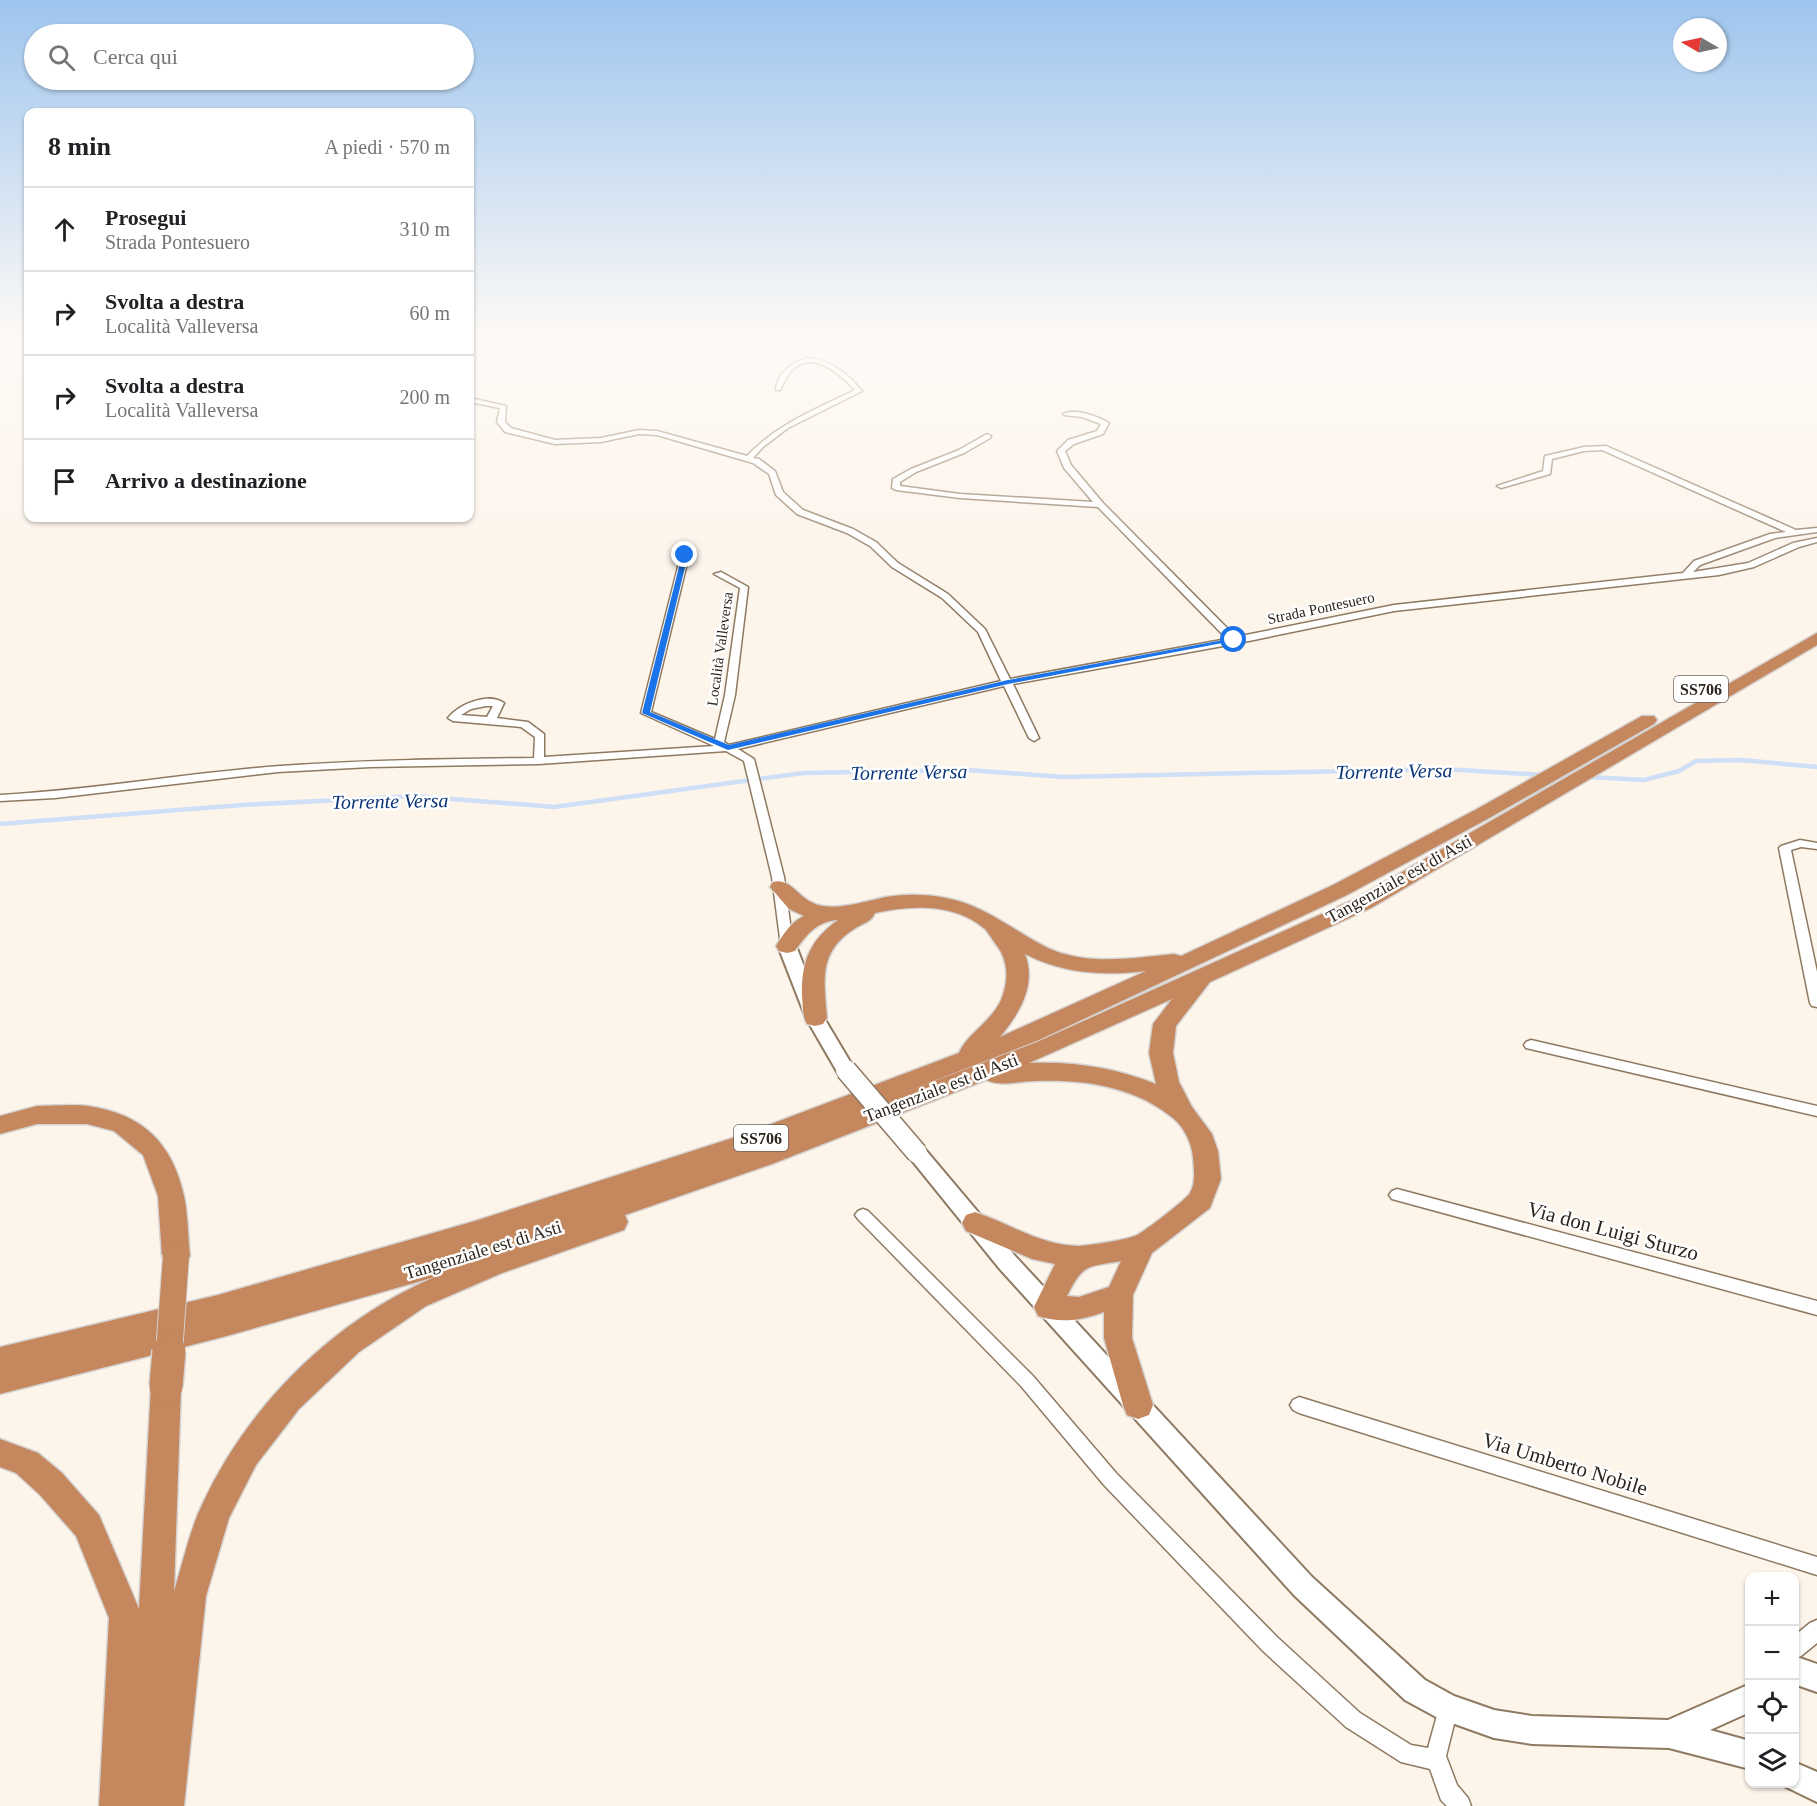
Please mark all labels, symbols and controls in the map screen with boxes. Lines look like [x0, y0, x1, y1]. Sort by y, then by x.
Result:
north arrow [1673, 18, 1727, 72]
search box [24, 24, 474, 90]
icon: search [45, 41, 78, 74]
text: Cerca qui [93, 44, 178, 69]
text: 8 min [48, 132, 111, 161]
text: A piedi · 570 m [324, 136, 450, 158]
text: Prosegui [105, 205, 186, 230]
icon: ahead [48, 213, 81, 246]
text: 310 m [399, 218, 450, 240]
text: Strada Pontesuero [105, 231, 250, 253]
text: Svolta a destra [105, 289, 244, 314]
icon: right [48, 297, 81, 330]
text: 60 m [409, 302, 450, 324]
text: Località Valleversa [105, 315, 258, 337]
text: Svolta a destra [105, 373, 244, 398]
icon: right [48, 381, 81, 414]
text: 200 m [399, 386, 450, 408]
text: Località Valleversa [105, 399, 258, 421]
icon: arrive [48, 465, 81, 498]
text: Arrivo a destinazione [105, 468, 307, 493]
route end [671, 541, 697, 567]
street label: Strada Pontesuero [1266, 589, 1376, 627]
street label: Località Valleversa [704, 591, 736, 707]
route start [1220, 626, 1246, 652]
road number: SS706 [1674, 676, 1728, 702]
water label: Torrente Versa [1335, 759, 1453, 783]
water label: Torrente Versa [850, 760, 968, 784]
water label: Torrente Versa [331, 789, 449, 813]
street label: Tangenziale est di Asti [1323, 831, 1475, 927]
street label: Tangenziale est di Asti [861, 1049, 1021, 1127]
road number: SS706 [734, 1125, 788, 1151]
street label: Via don Luigi Sturzo [1525, 1197, 1701, 1265]
street label: Tangenziale est di Asti [402, 1217, 564, 1283]
street label: Via Umberto Nobile [1480, 1427, 1650, 1501]
map controls [1745, 1572, 1799, 1788]
button: + [1745, 1572, 1799, 1626]
button: − [1745, 1626, 1799, 1680]
button: locate [1745, 1680, 1799, 1734]
button: layers [1745, 1734, 1799, 1788]

